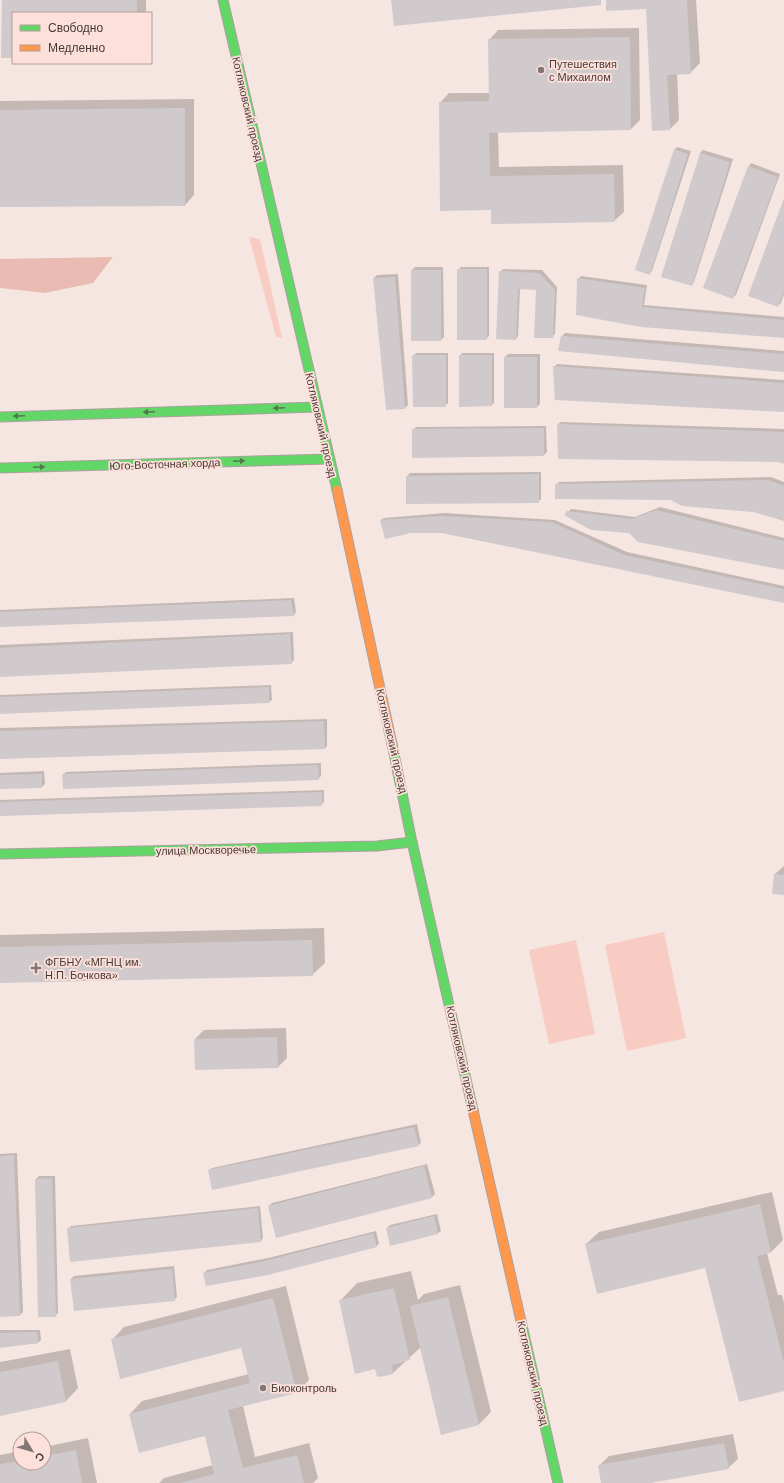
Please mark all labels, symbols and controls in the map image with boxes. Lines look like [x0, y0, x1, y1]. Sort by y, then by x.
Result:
legend [12, 12, 152, 64]
text: Свободно [48, 21, 103, 35]
text: Медленно [48, 41, 105, 55]
street label: Котляковский проезд [230, 55, 266, 163]
place label: Путешествия с Михаилом [549, 58, 617, 83]
marker: Путешествия с Михаилом [536, 65, 546, 75]
street label: Котляковский проезд [303, 371, 339, 479]
one-way arrow [272, 405, 285, 411]
one-way arrow [142, 409, 155, 415]
one-way arrow [12, 413, 25, 419]
street label: Юго-Восточная хорда [109, 456, 222, 472]
one-way arrow [233, 458, 245, 465]
one-way arrow [33, 464, 45, 471]
street label: Котляковский проезд [374, 687, 410, 795]
street label: улица Москворечье [156, 843, 256, 857]
place label: ФГБНУ «МГНЦ им. Н.П. Бочкова» [45, 956, 142, 981]
marker: ФГБНУ «МГНЦ им. Н.П. Бочкова» [30, 962, 42, 974]
street label: Котляковский проезд [444, 1004, 480, 1112]
street label: Котляковский проезд [515, 1319, 551, 1427]
place label: Биоконтроль [271, 1382, 337, 1394]
marker: Биоконтроль [258, 1383, 268, 1393]
north arrow [12, 1431, 52, 1471]
text: С [33, 1450, 47, 1464]

